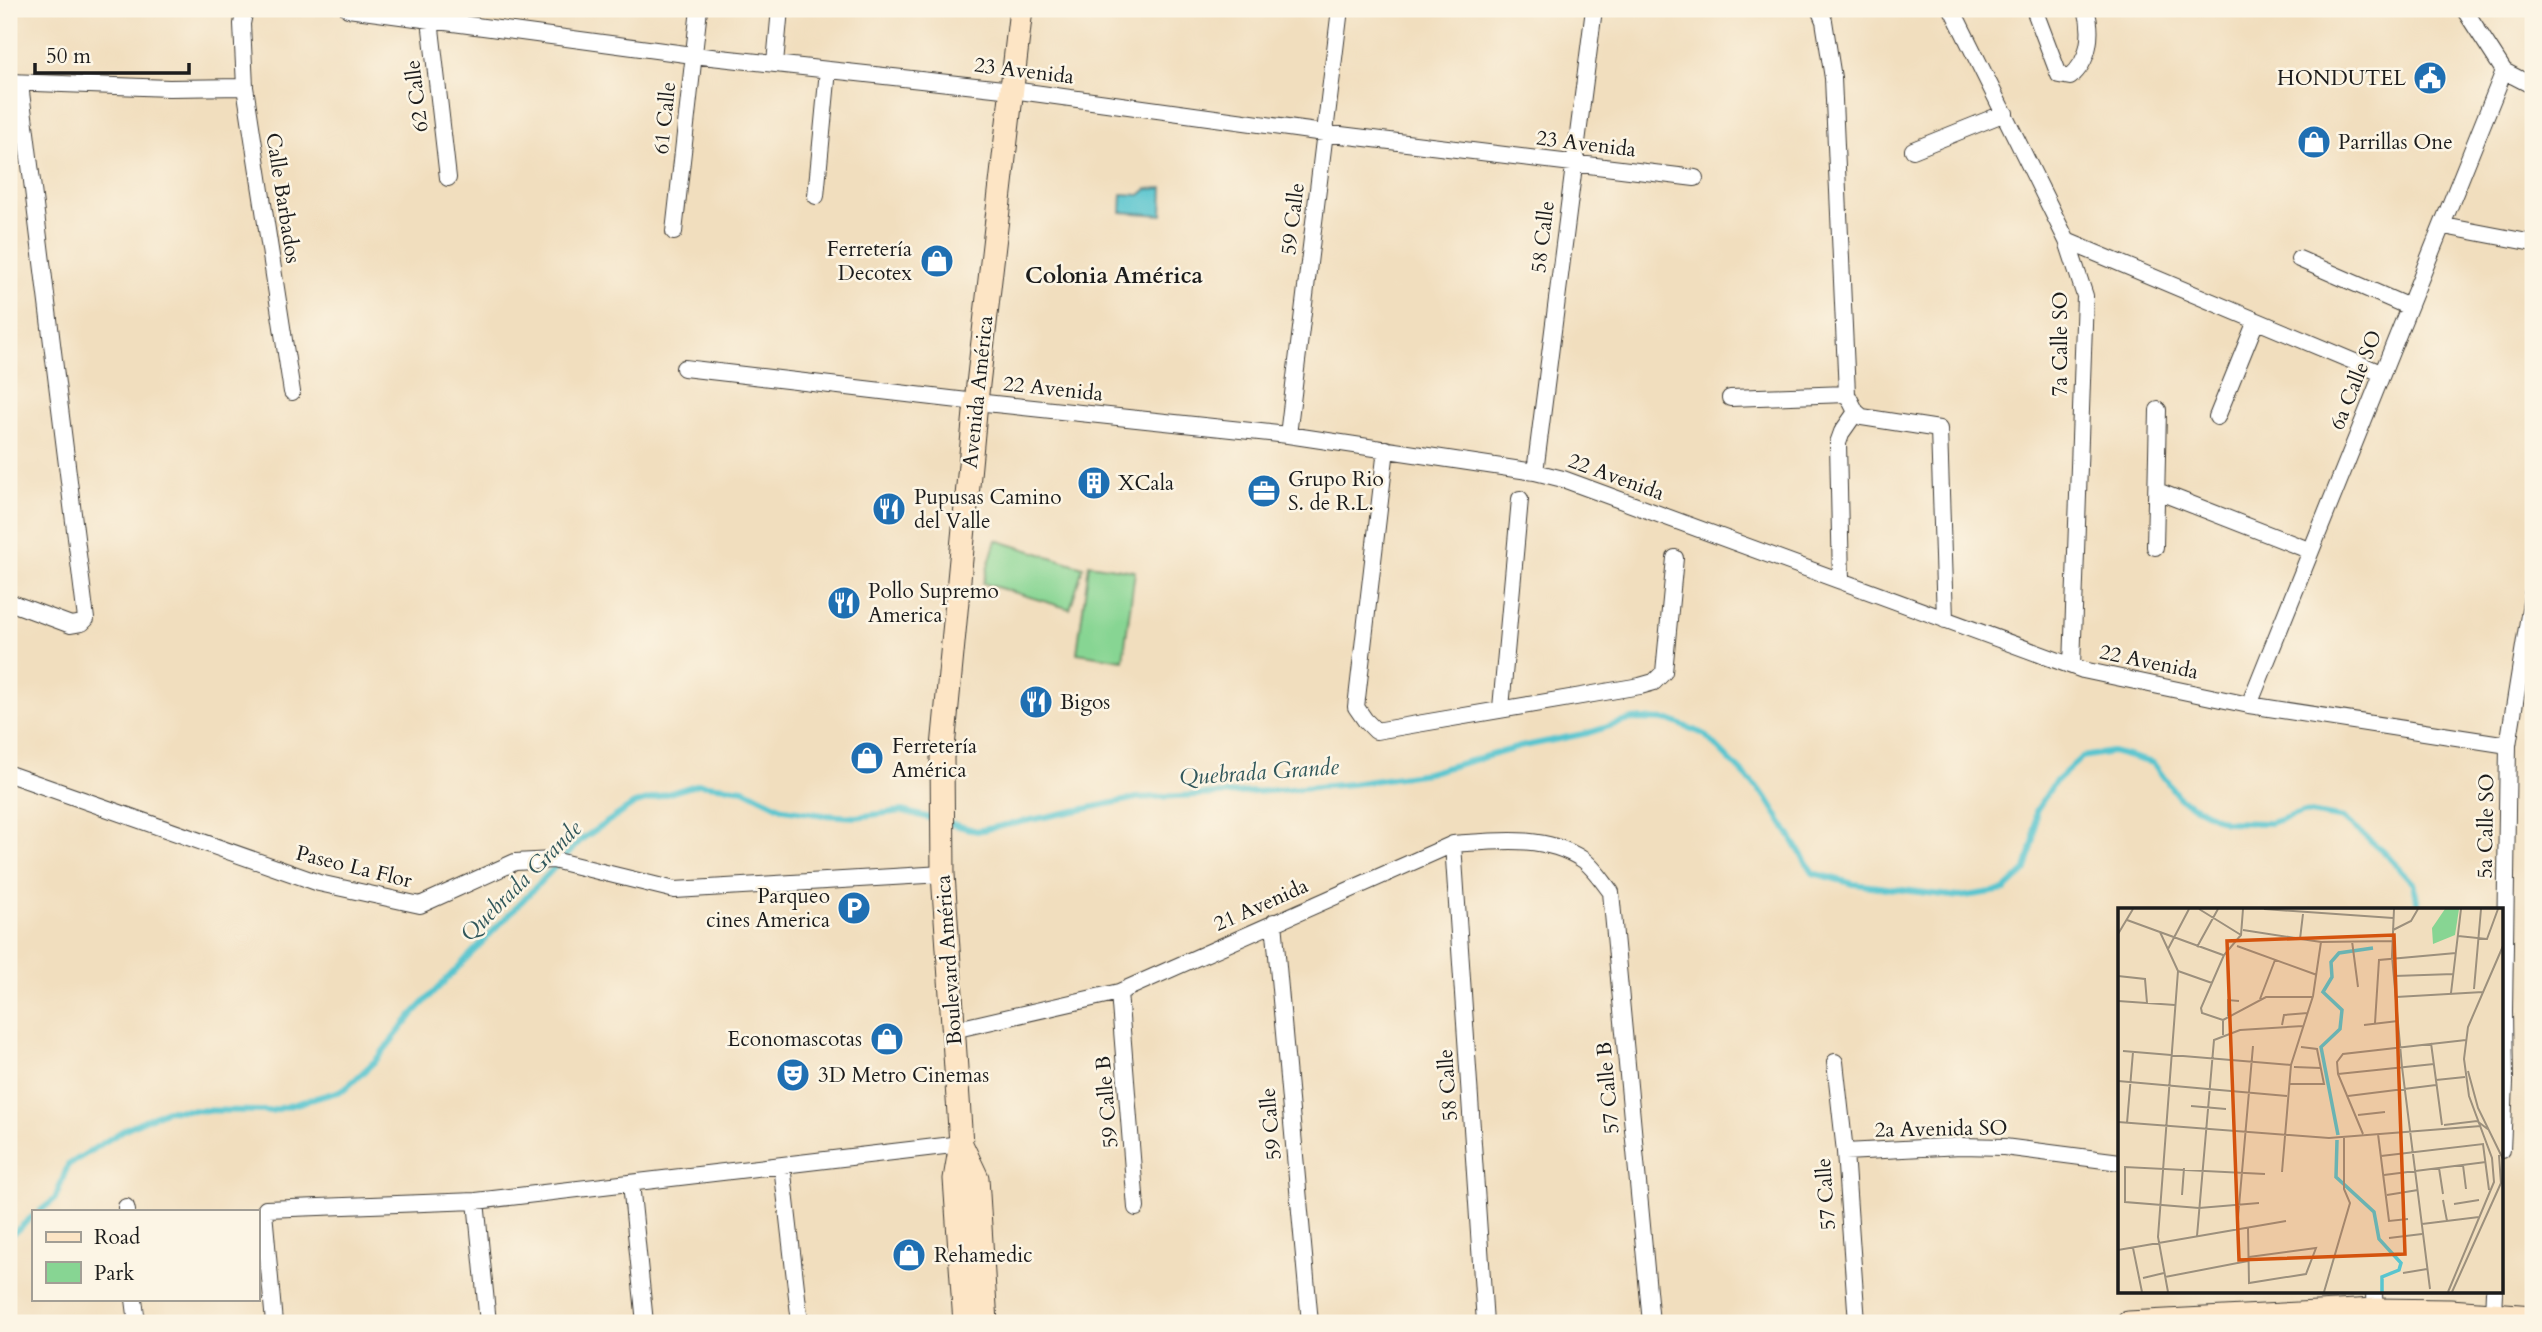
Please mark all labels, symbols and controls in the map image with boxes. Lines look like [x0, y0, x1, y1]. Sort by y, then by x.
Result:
scale bar [35, 32, 189, 76]
text: 50 m [46, 42, 91, 71]
street label: 23 Avenida [972, 50, 1076, 92]
street label: 62 Calle [398, 58, 436, 134]
public building icon: HONDUTEL [2411, 59, 2449, 97]
place label: HONDUTEL [2277, 64, 2406, 93]
street label: 61 Calle [647, 80, 683, 156]
street label: 23 Avenida [1534, 123, 1638, 165]
shop icon: Parrillas One [2295, 123, 2333, 161]
place label: Parrillas One [2338, 128, 2453, 157]
street label: Calle Barbados [258, 131, 308, 265]
street label: 59 Calle [1274, 181, 1312, 257]
street label: 58 Calle [1524, 199, 1562, 275]
place label: Ferretería Decotex [827, 235, 913, 288]
shop icon: Ferretería Decotex [918, 242, 956, 280]
district label: Colonia América [1025, 260, 1204, 291]
street label: 7a Calle SO [2046, 291, 2075, 397]
street label: Avenida América [956, 314, 1000, 470]
street label: 6a Calle SO [2323, 326, 2389, 434]
street label: 22 Avenida [1002, 369, 1104, 409]
street label: 22 Avenida [1564, 446, 1668, 508]
building icon: XCala [1075, 464, 1113, 502]
place label: Grupo Rio S. de R.L. [1288, 465, 1384, 518]
place label: XCala [1118, 469, 1174, 498]
office icon: Grupo Rio S. de R.L. [1245, 472, 1283, 510]
place label: Pupusas Camino del Valle [914, 483, 1062, 536]
restaurant icon: Pupusas Camino del Valle [870, 490, 908, 528]
place label: Pollo Supremo America [868, 577, 999, 630]
restaurant icon: Pollo Supremo America [825, 584, 863, 622]
street label: 22 Avenida [2097, 637, 2201, 687]
restaurant icon: Bigos [1017, 683, 1055, 721]
place label: Bigos [1060, 688, 1110, 717]
place label: Ferretería América [892, 732, 977, 785]
shop icon: Ferretería América [848, 739, 886, 777]
water label: Quebrada Grande [1178, 751, 1340, 793]
street label: 5a Calle SO [2471, 773, 2501, 879]
water label: Quebrada Grande [453, 813, 589, 949]
street label: Paseo La Flor [293, 839, 415, 896]
street label: 21 Avenida [1209, 871, 1313, 939]
street label: Boulevard América [929, 874, 969, 1046]
place label: Parqueo cines America [706, 882, 830, 935]
parking icon: Parqueo cines America [835, 889, 873, 927]
inset map [2118, 908, 2504, 1294]
shop icon: Economascotas [868, 1020, 906, 1058]
place label: Economascotas [727, 1025, 862, 1054]
street label: 57 Calle B [1590, 1041, 1626, 1135]
street label: 58 Calle [1431, 1048, 1465, 1122]
street label: 59 Calle B [1089, 1055, 1125, 1149]
theatre icon: 3D Metro Cinemas [774, 1056, 812, 1094]
place label: 3D Metro Cinemas [818, 1061, 989, 1090]
street label: 59 Calle [1253, 1087, 1289, 1161]
street label: 2a Avenida SO [1874, 1113, 2008, 1145]
street label: 57 Calle [1809, 1157, 1843, 1231]
legend [32, 1210, 259, 1300]
text: Road [94, 1223, 140, 1252]
shop icon: Rehamedic [890, 1236, 928, 1274]
place label: Rehamedic [934, 1241, 1033, 1270]
text: Park [94, 1259, 135, 1288]

